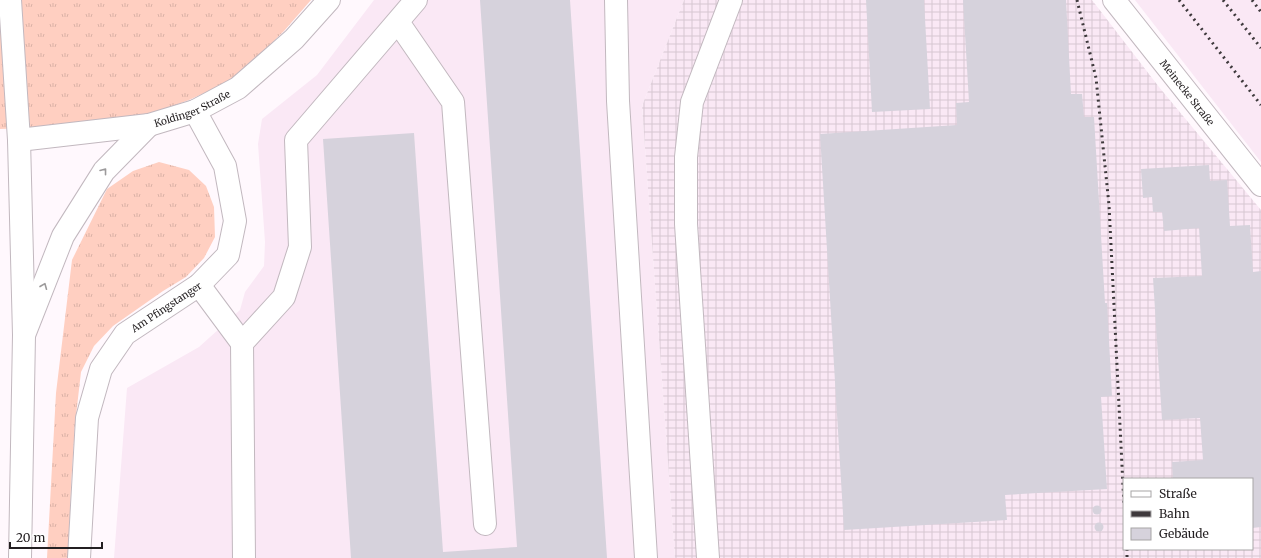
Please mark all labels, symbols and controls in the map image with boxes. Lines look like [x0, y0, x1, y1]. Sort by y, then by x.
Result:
street label: Meinecke Straße [1157, 57, 1218, 128]
street label: Koldinger Straße [152, 87, 232, 130]
one-way arrow [100, 169, 107, 176]
street label: Am Pfingstanger [128, 278, 204, 335]
one-way arrow [39, 282, 47, 289]
legend [1123, 478, 1253, 550]
text: Straße [1159, 486, 1197, 501]
text: Bahn [1159, 506, 1190, 521]
scale bar [10, 524, 102, 550]
text: Gebäude [1159, 526, 1209, 541]
text: 20 m [16, 530, 45, 545]

